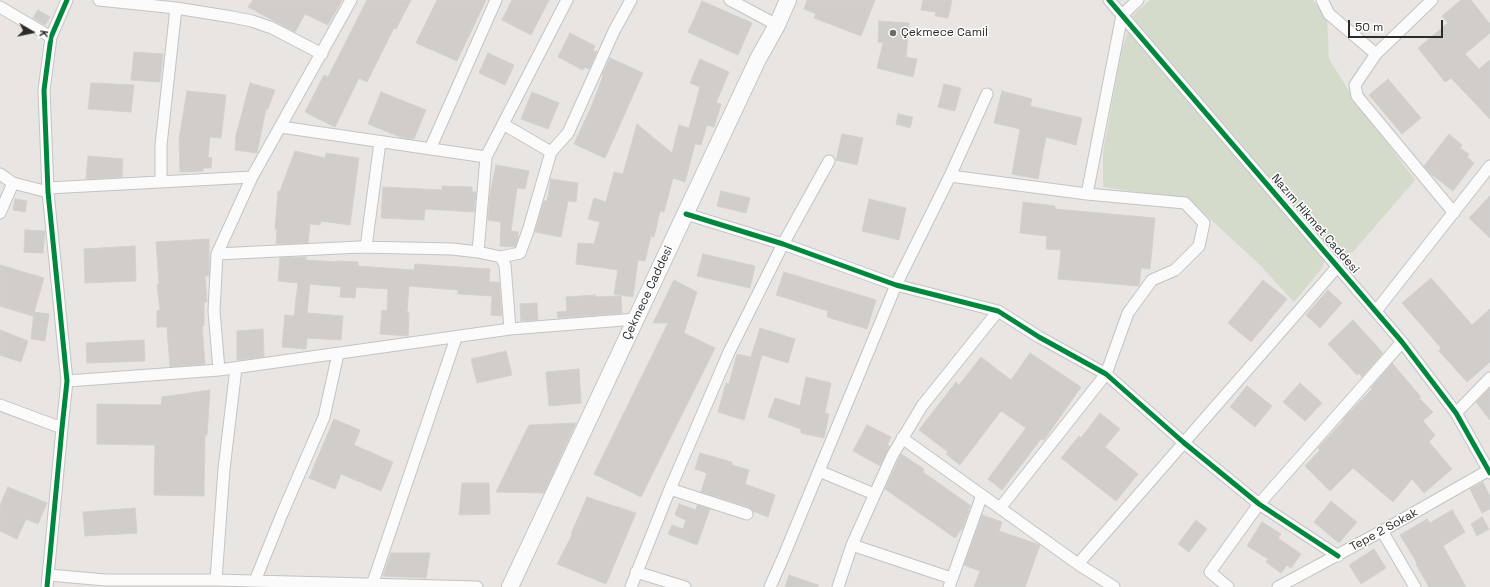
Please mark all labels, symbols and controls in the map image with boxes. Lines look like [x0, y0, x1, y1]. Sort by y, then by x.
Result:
north arrow [12, 12, 52, 52]
scale bar [1350, 12, 1445, 38]
text: 50 m [1355, 19, 1383, 35]
place label: Çekmece Camiİ [901, 26, 988, 40]
marker: Çekmece Camiİ [888, 28, 898, 38]
text: K [36, 29, 51, 38]
street label: Nazım Hikmet Caddesi [1268, 171, 1362, 277]
street label: Çekmece Caddesi [620, 244, 676, 342]
street label: Tepe 2 Sokak [1347, 505, 1421, 555]

